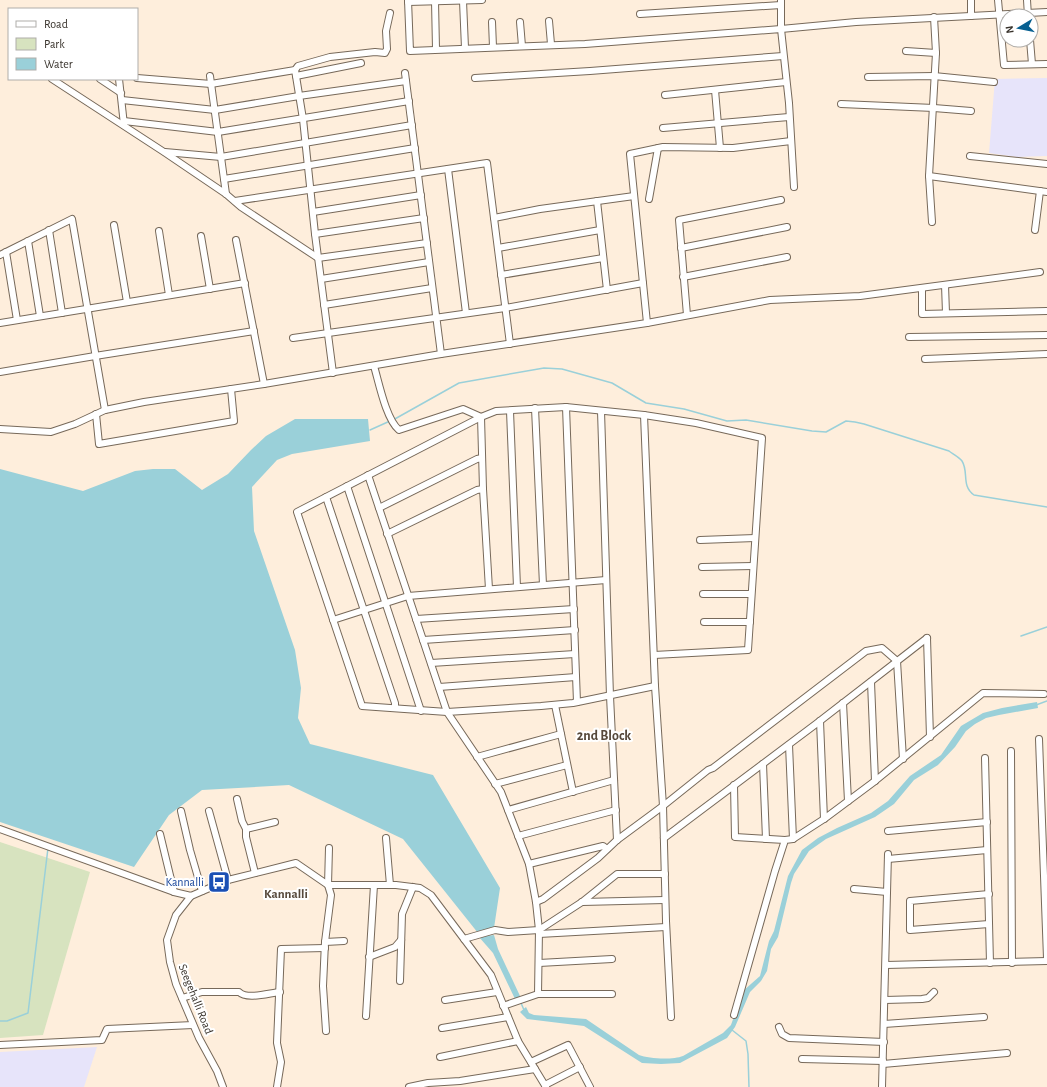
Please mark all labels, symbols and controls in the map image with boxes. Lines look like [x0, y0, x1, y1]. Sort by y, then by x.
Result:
legend [8, 8, 138, 80]
north arrow [999, 8, 1039, 48]
text: Road [44, 18, 68, 30]
text: N [1004, 25, 1016, 34]
text: Park [44, 38, 65, 50]
text: Water [44, 58, 73, 70]
district label: 2nd Block [577, 729, 631, 743]
bus stop icon: Kannalli [206, 869, 232, 895]
place label: Kannalli [165, 876, 204, 888]
district label: Kannalli [264, 888, 308, 901]
street label: Seegehalli Road [177, 962, 215, 1036]

